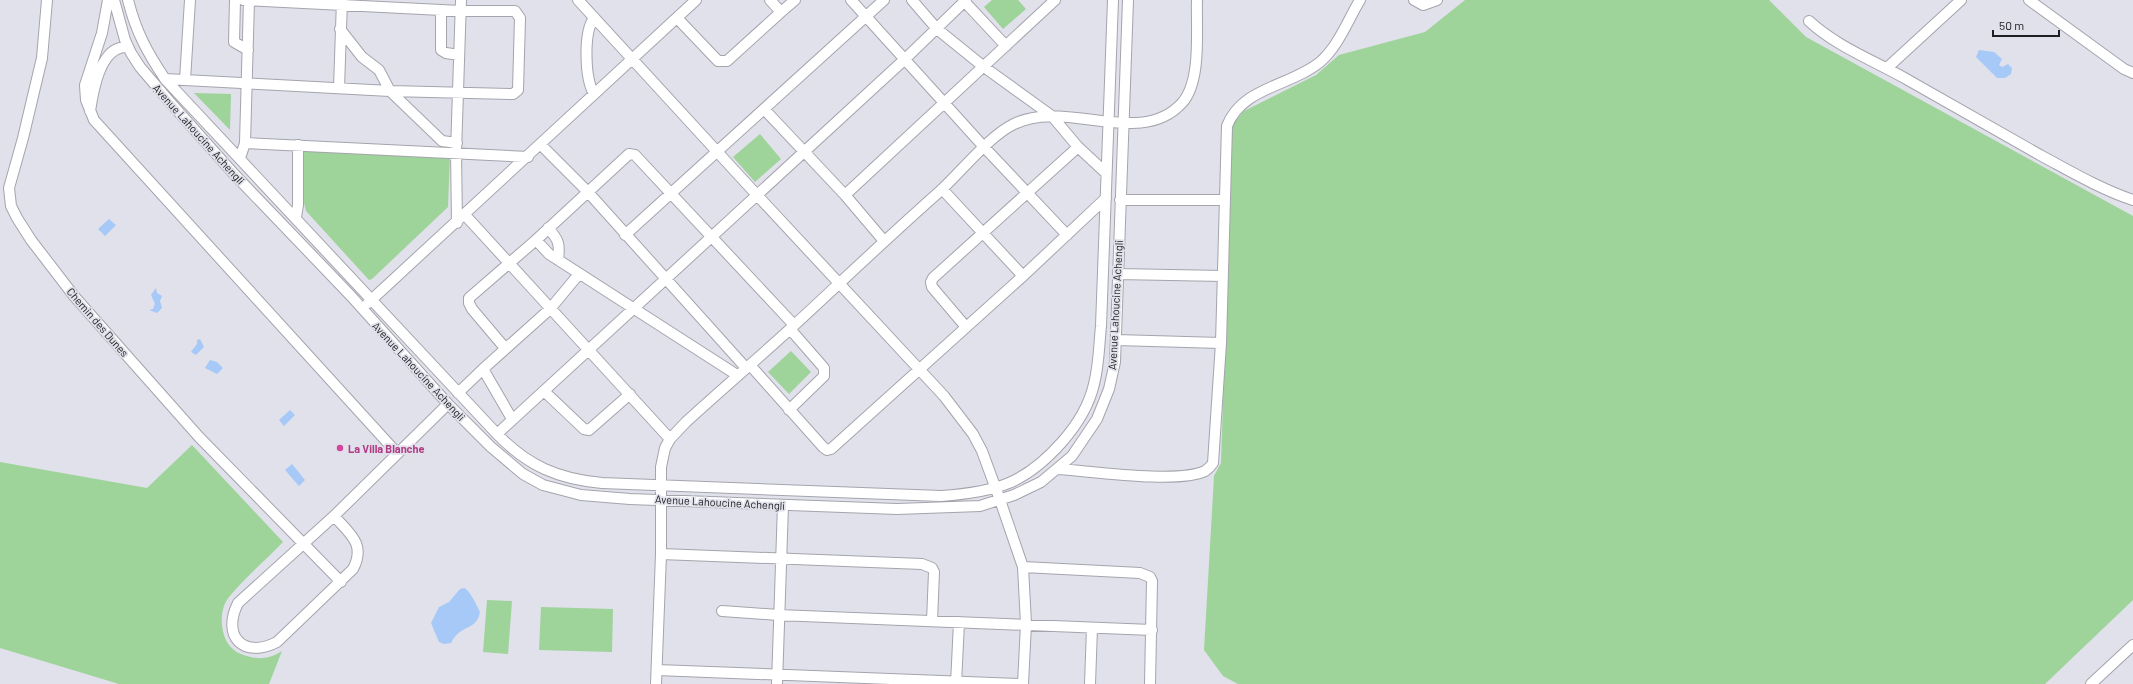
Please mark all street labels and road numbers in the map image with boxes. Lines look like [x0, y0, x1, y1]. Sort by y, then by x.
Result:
street label: Avenue Lahoucine Achengli [151, 81, 248, 187]
street label: Avenue Lahoucine Achengli [1105, 239, 1125, 370]
street label: Chemin des Dunes [65, 285, 131, 359]
street label: Avenue Lahoucine Achengli [370, 319, 468, 423]
street label: Avenue Lahoucine Achengli [655, 492, 786, 512]

